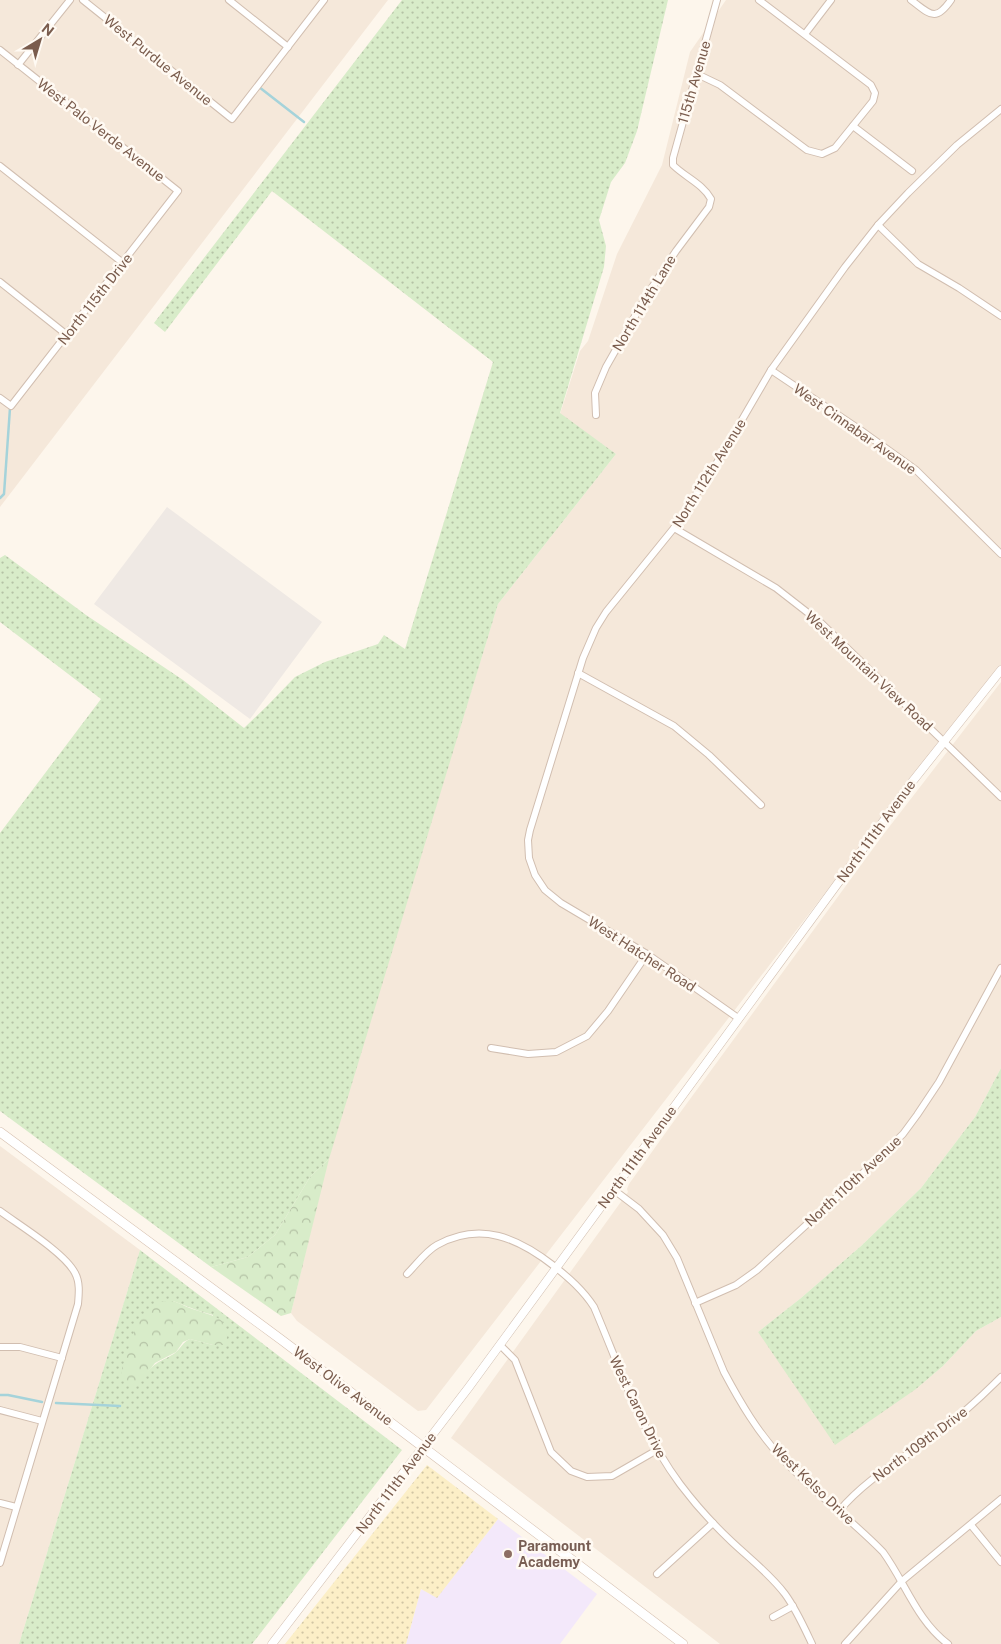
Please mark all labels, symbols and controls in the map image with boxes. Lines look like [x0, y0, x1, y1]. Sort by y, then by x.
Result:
street label: West Purdue Avenue [101, 11, 215, 109]
north arrow [15, 15, 65, 65]
text: N [39, 20, 57, 39]
street label: 115th Avenue [675, 39, 713, 125]
street label: West Palo Verde Avenue [34, 75, 168, 185]
street label: North 115th Drive [54, 250, 136, 348]
street label: North 114th Lane [609, 252, 679, 354]
street label: West Cinnabar Avenue [790, 380, 920, 478]
street label: North 112th Avenue [669, 416, 749, 530]
street label: West Mountain View Road [802, 608, 936, 734]
street label: North 111th Avenue [833, 777, 919, 885]
street label: West Hatcher Road [585, 913, 699, 995]
street label: North 111th Avenue [594, 1103, 680, 1211]
street label: North 110th Avenue [802, 1132, 904, 1230]
street label: West Olive Avenue [290, 1343, 396, 1429]
street label: West Caron Drive [606, 1353, 670, 1461]
street label: North 109th Drive [870, 1403, 970, 1485]
street label: North 111th Avenue [353, 1429, 439, 1537]
street label: West Kelso Drive [768, 1440, 858, 1528]
place label: Paramount Academy [518, 1538, 591, 1570]
marker: Paramount Academy [502, 1548, 514, 1560]

